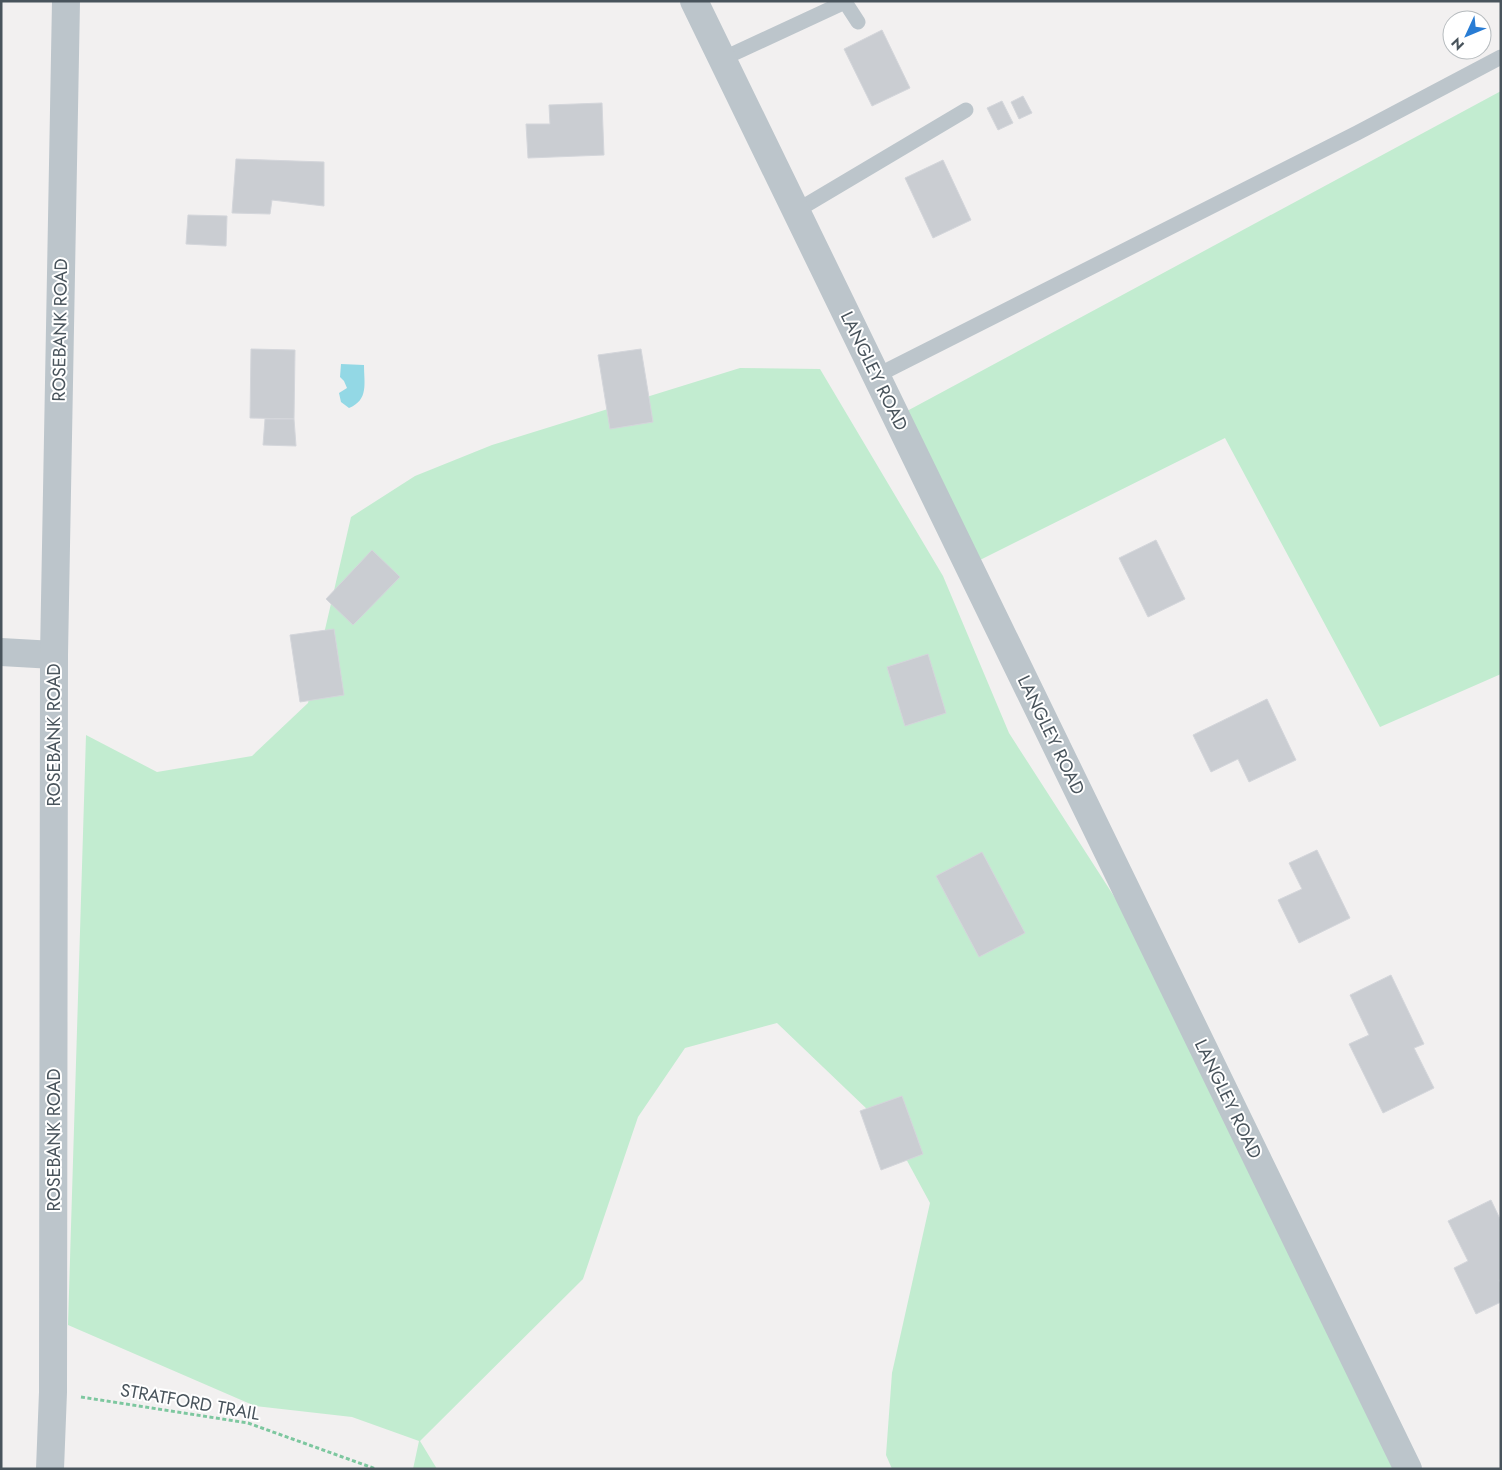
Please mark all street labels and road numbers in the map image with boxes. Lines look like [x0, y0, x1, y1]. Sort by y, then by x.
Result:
street label: ROSEBANK ROAD [46, 258, 74, 402]
street label: LANGLEY ROAD [834, 307, 914, 435]
street label: ROSEBANK ROAD [41, 663, 67, 807]
street label: LANGLEY ROAD [1011, 671, 1091, 799]
street label: LANGLEY ROAD [1188, 1035, 1268, 1163]
street label: ROSEBANK ROAD [41, 1068, 67, 1212]
street label: STRATFORD TRAIL [118, 1377, 262, 1427]

